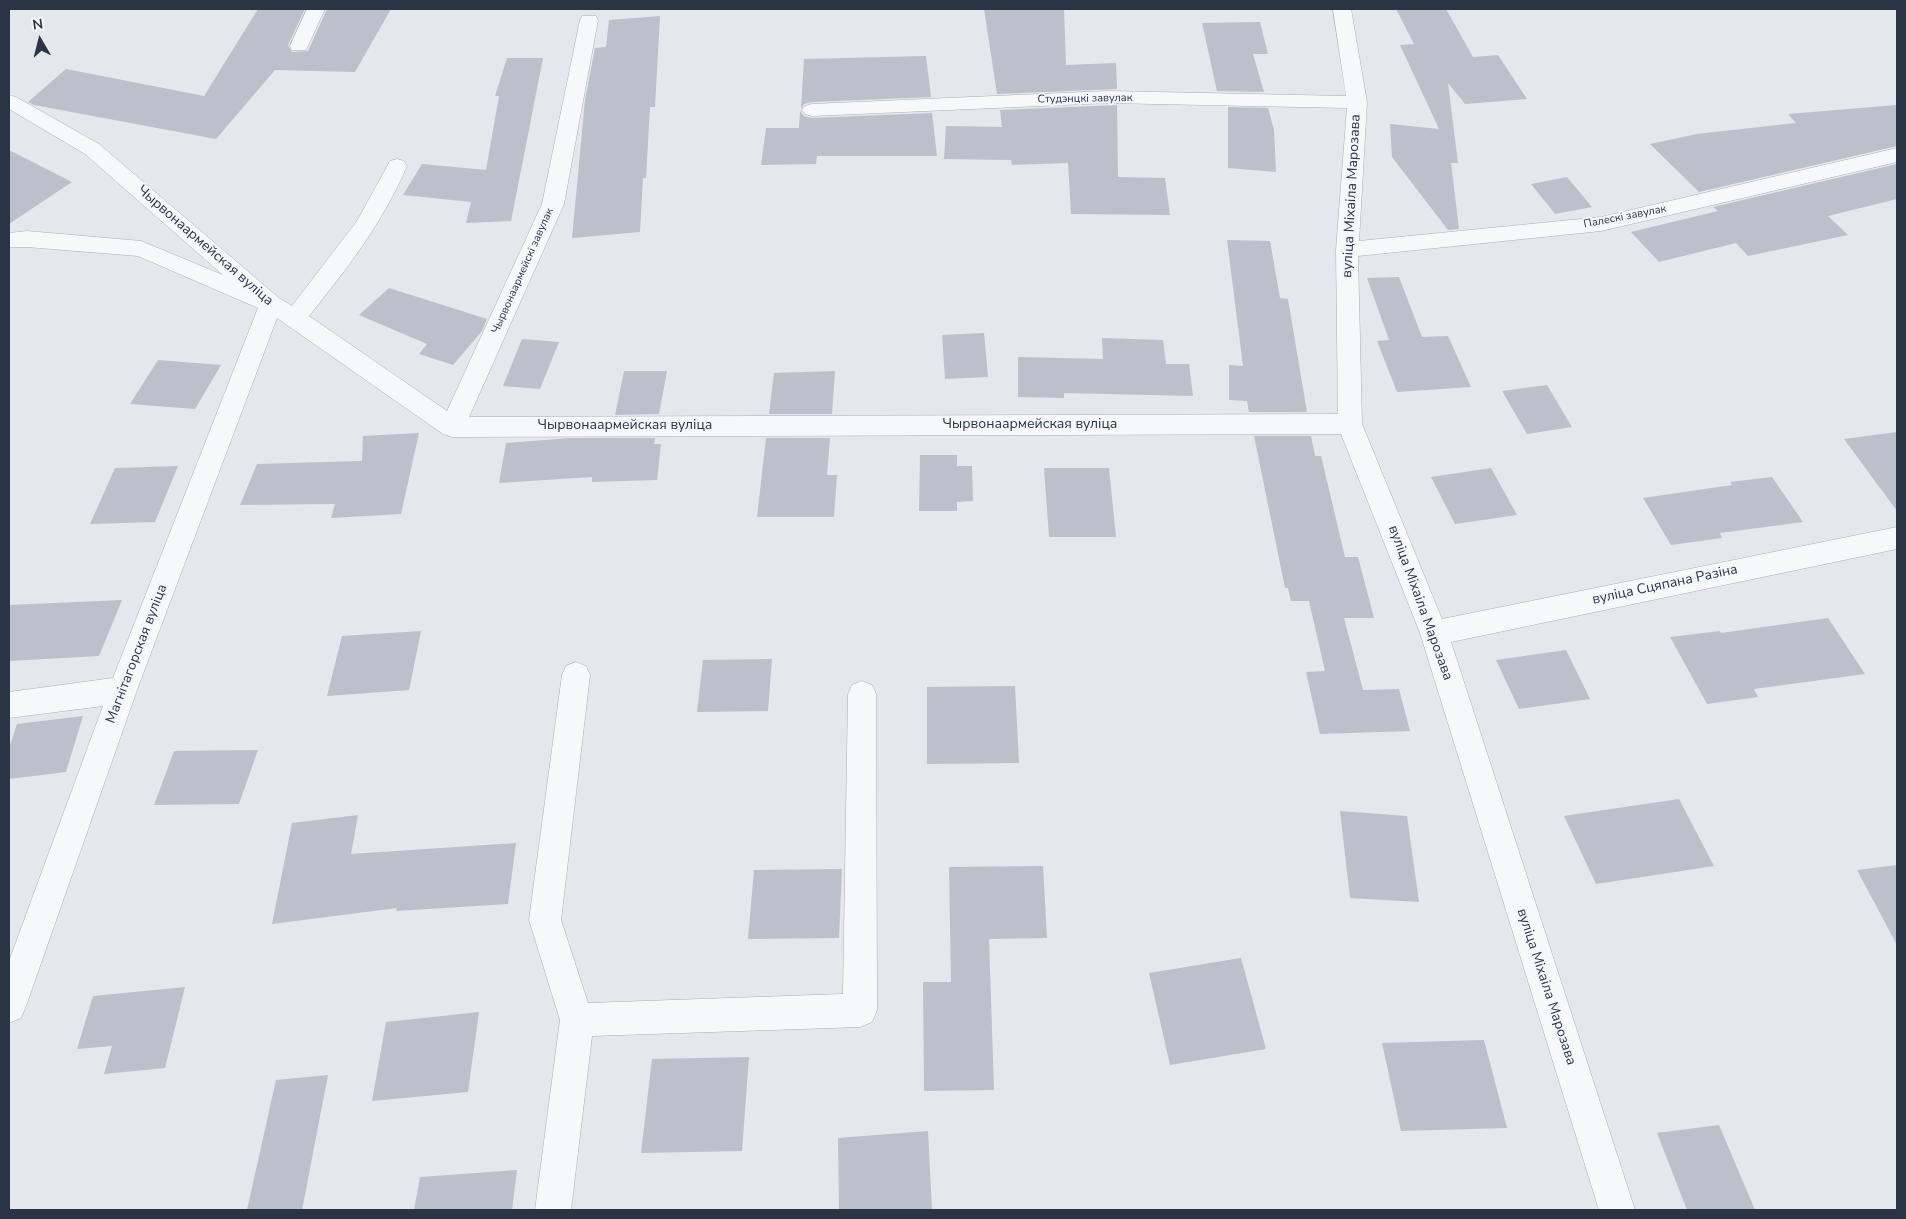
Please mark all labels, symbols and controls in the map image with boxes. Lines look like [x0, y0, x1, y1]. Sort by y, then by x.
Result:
north arrow [15, 15, 65, 65]
text: N [31, 15, 44, 35]
street label: Студэнцкі завулак [1037, 92, 1133, 106]
street label: вуліца Міхаіла Марозава [1339, 114, 1365, 278]
street label: Чырвонаармейская вуліца [134, 182, 276, 310]
street label: Палескі завулак [1583, 203, 1667, 231]
street label: Чырвонаармейскі завулак [489, 206, 557, 336]
street label: Чырвонаармейская вуліца [943, 417, 1117, 433]
street label: Чырвонаармейская вуліца [538, 418, 712, 434]
street label: вуліца Міхаіла Марозава [1384, 523, 1456, 683]
street label: вуліца Сцяпана Разіна [1591, 561, 1739, 609]
street label: Магнітагорская вуліца [103, 582, 171, 726]
street label: вуліца Міхаіла Марозава [1513, 906, 1579, 1068]

